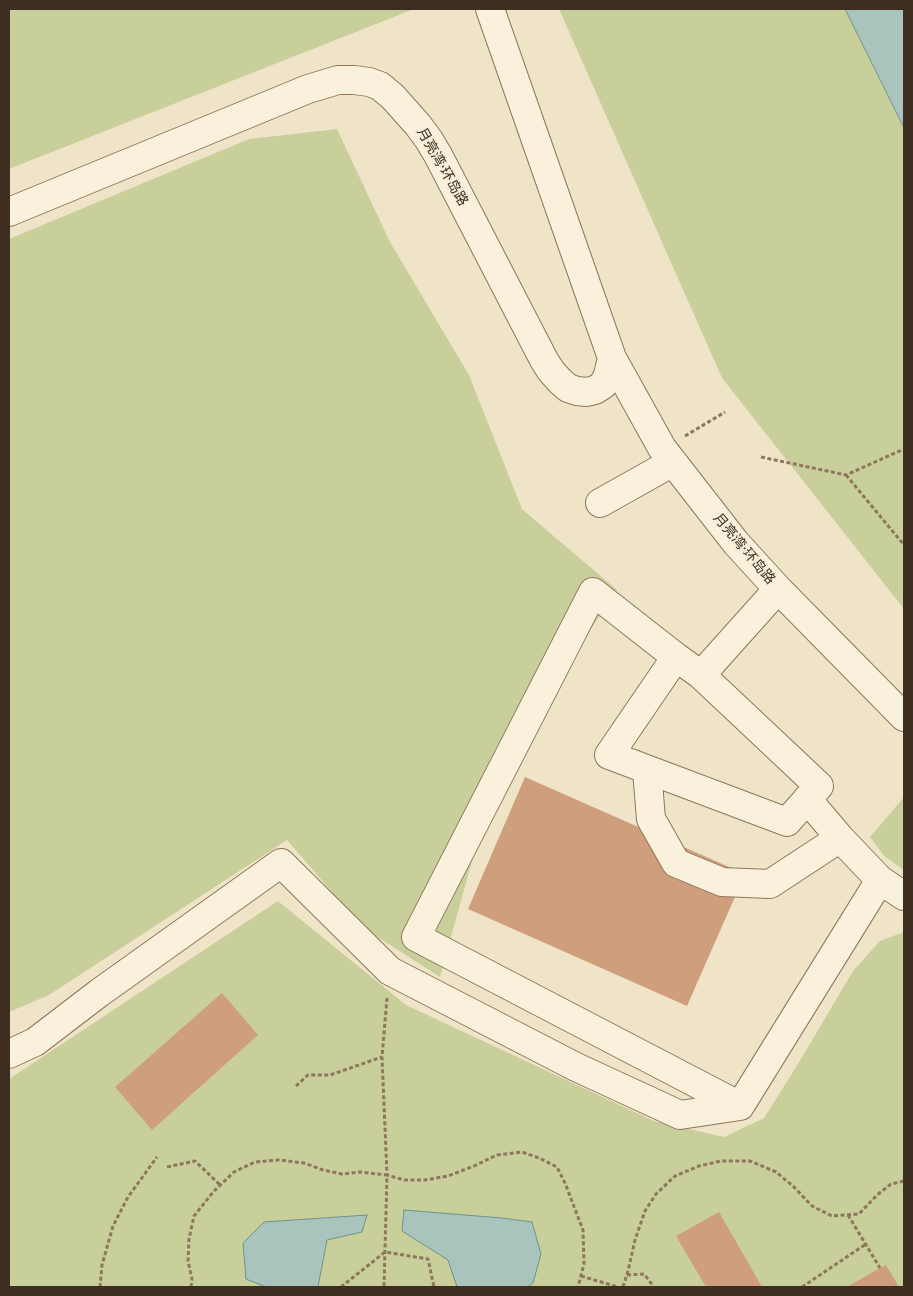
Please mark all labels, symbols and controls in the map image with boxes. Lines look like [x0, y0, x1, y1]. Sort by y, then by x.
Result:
street label: 月亮湾·环岛路 [413, 125, 471, 209]
street label: 月亮湾·环岛路 [709, 510, 779, 588]

